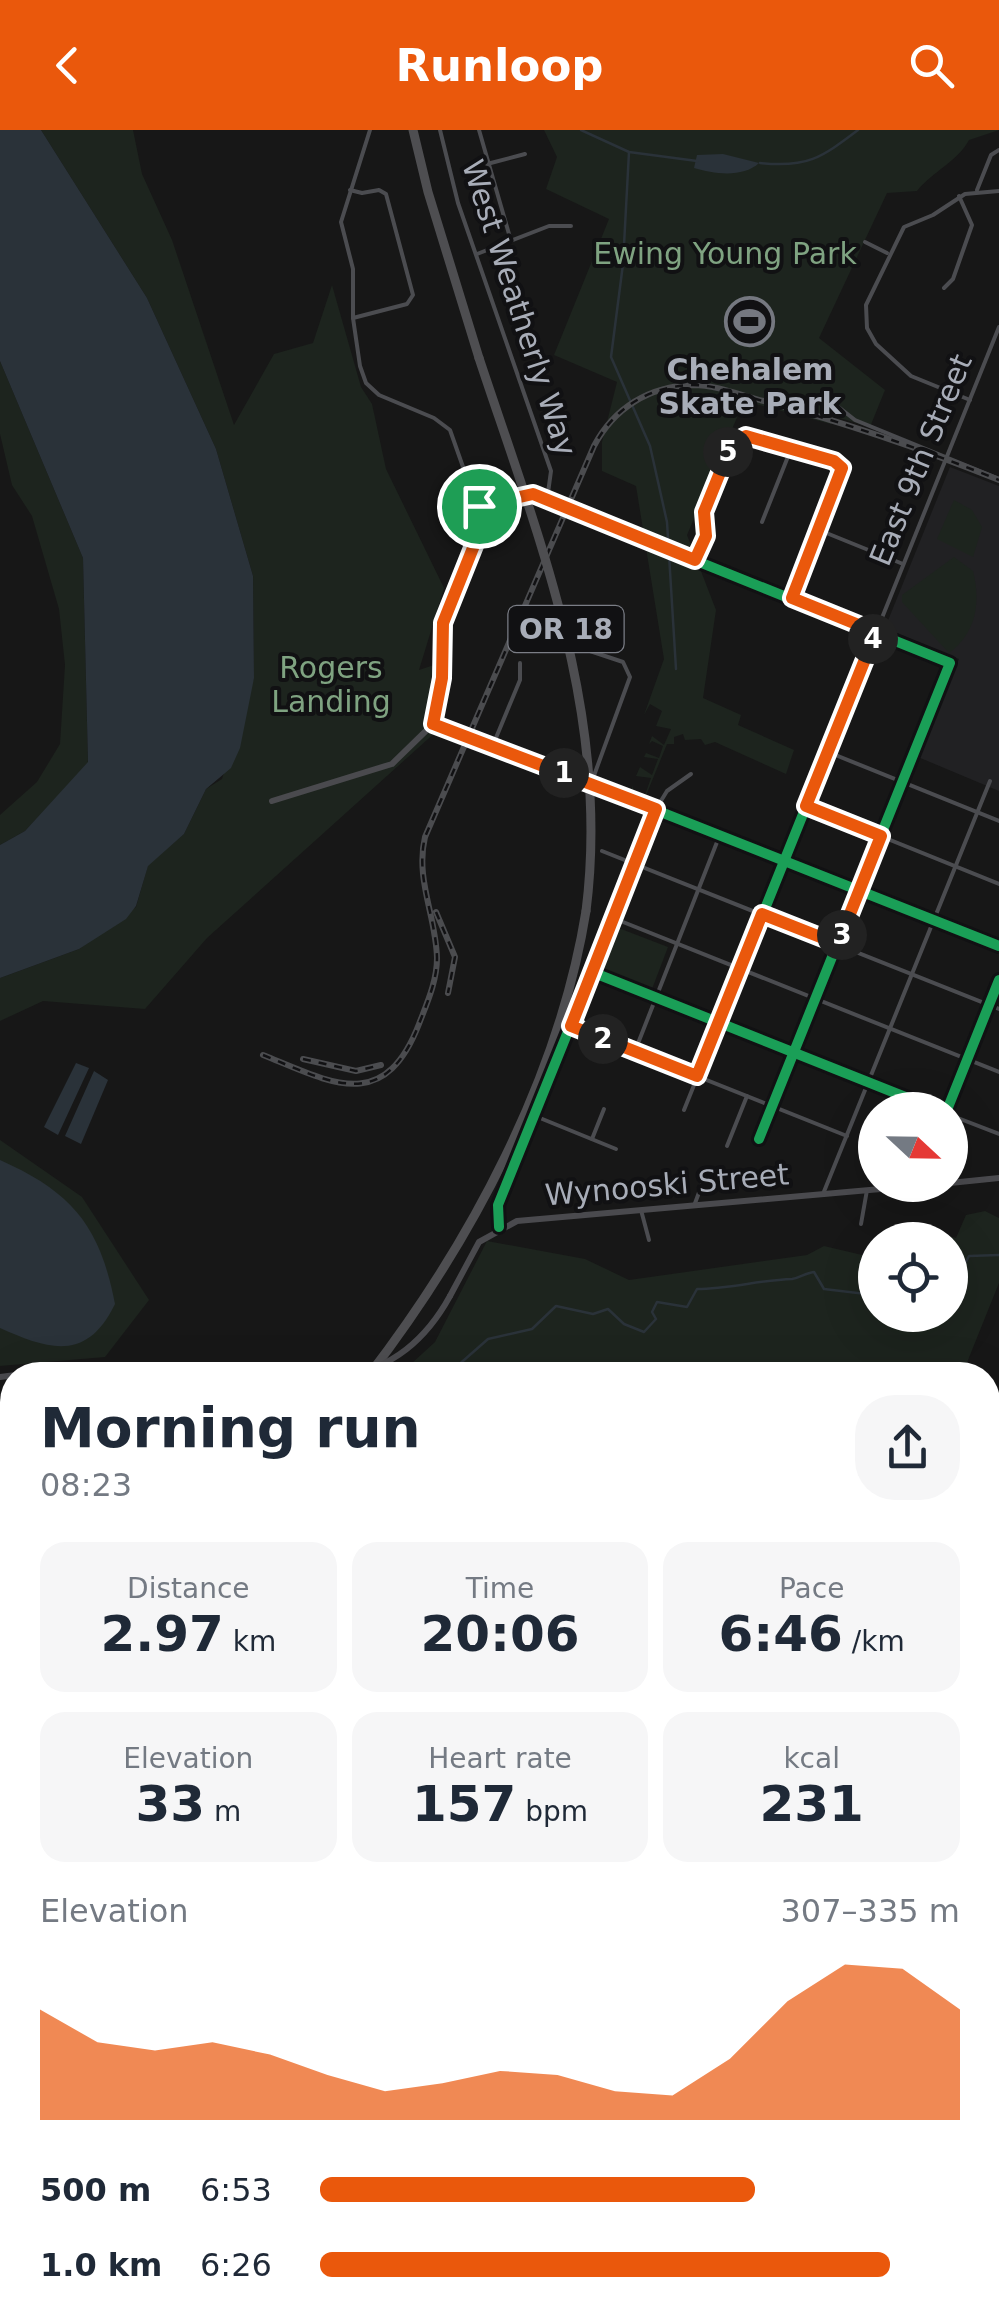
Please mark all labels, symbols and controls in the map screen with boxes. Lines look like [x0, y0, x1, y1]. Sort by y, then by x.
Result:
icon: back [40, 38, 95, 93]
icon: search [904, 38, 959, 93]
text: Runloop [395, 39, 604, 92]
street label: West Weatherly Way [455, 155, 584, 460]
park label: Ewing Young Park [593, 236, 857, 271]
sports icon: Chehalem Skate Park [724, 295, 776, 347]
street label: East 9th Street [862, 349, 979, 571]
place label: Chehalem Skate Park [658, 352, 843, 421]
pin: 5 [703, 427, 753, 477]
text: 5 [718, 435, 738, 468]
pin [437, 464, 522, 549]
icon: arrive [452, 479, 507, 534]
road number: OR 18 [508, 606, 624, 652]
pin: 4 [848, 614, 898, 664]
text: 4 [863, 622, 883, 655]
park label: Rogers Landing [271, 650, 391, 719]
pin: 1 [539, 748, 589, 798]
text: 1 [554, 756, 574, 789]
pin: 3 [817, 910, 867, 960]
text: 3 [832, 918, 852, 951]
pin: 2 [578, 1014, 628, 1064]
text: 2 [593, 1022, 613, 1055]
north arrow [858, 1092, 968, 1202]
map controls [858, 1092, 968, 1332]
street label: Wynooski Street [544, 1156, 791, 1213]
button: locate [858, 1222, 968, 1332]
button: share [855, 1395, 960, 1500]
text: Morning run [40, 1396, 421, 1460]
text: 08:23 [40, 1466, 132, 1504]
text: Distance [127, 1572, 250, 1605]
text: Time [466, 1572, 534, 1605]
text: Pace [779, 1572, 844, 1605]
text: 2.97 [100, 1605, 224, 1663]
text: 20:06 [420, 1605, 580, 1663]
text: 6:46 [719, 1605, 843, 1663]
text: km [224, 1625, 276, 1658]
text: /km [843, 1625, 905, 1658]
text: Elevation [123, 1742, 253, 1775]
text: Heart rate [428, 1742, 572, 1775]
text: kcal [783, 1742, 840, 1775]
text: 33 [135, 1775, 205, 1833]
text: 157 [412, 1775, 516, 1833]
text: 231 [759, 1775, 864, 1833]
text: m [205, 1795, 241, 1828]
text: bpm [516, 1795, 588, 1828]
text: Elevation [40, 1892, 189, 1930]
text: 307–335 m [781, 1892, 960, 1930]
text: 500 m [40, 2171, 151, 2209]
text: 6:53 [200, 2171, 272, 2209]
text: 1.0 km [40, 2246, 162, 2284]
text: 6:26 [200, 2246, 272, 2284]

